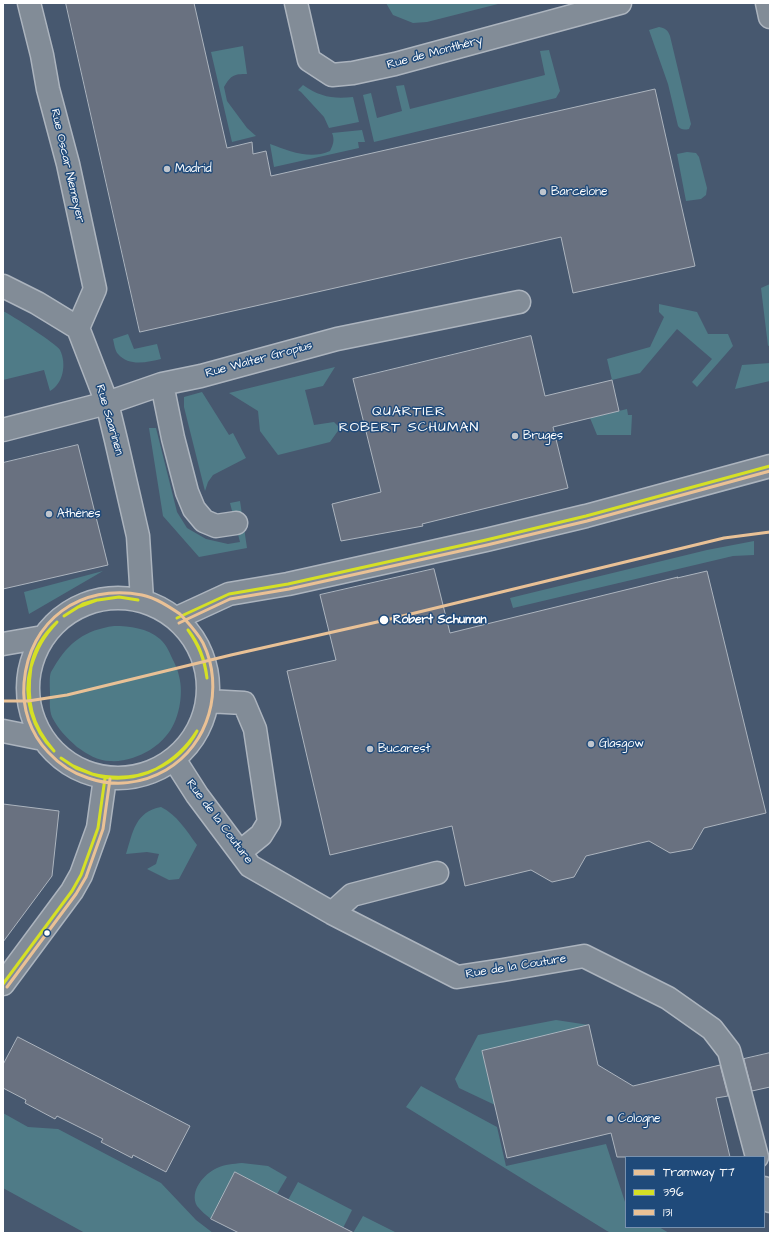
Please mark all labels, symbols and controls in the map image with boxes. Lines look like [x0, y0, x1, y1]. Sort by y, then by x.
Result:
street label: Rue de Montlhéry [386, 33, 484, 73]
street label: Rue Oscar Niemeyer [47, 108, 87, 224]
place label: Madrid [175, 162, 212, 176]
marker: Madrid [162, 164, 172, 174]
place label: Barcelone [551, 185, 607, 199]
marker: Barcelone [538, 187, 548, 197]
street label: Rue Walter Gropius [204, 339, 314, 381]
street label: Rue Saarinen [92, 383, 126, 457]
district label: QUARTIER ROBERT SCHUMAN [339, 404, 479, 436]
place label: Bruges [523, 429, 563, 443]
marker: Bruges [510, 431, 520, 441]
place label: Athènes [57, 507, 100, 521]
marker: Athènes [44, 509, 54, 519]
place label: Robert Schuman [393, 613, 487, 627]
marker: Robert Schuman [378, 614, 390, 626]
place label: Glasgow [599, 737, 644, 751]
marker: Glasgow [586, 739, 596, 749]
place label: Bucarest [378, 742, 430, 756]
marker: Bucarest [365, 744, 375, 754]
street label: Rue de la Couture [183, 777, 255, 867]
unlabelled marker [42, 928, 52, 938]
street label: Rue de la Couture [465, 952, 567, 982]
place label: Cologne [618, 1112, 661, 1126]
marker: Cologne [605, 1114, 615, 1124]
legend [625, 1156, 765, 1228]
text: Tramway T7 [663, 1164, 735, 1181]
text: 396 [663, 1184, 683, 1201]
text: 131 [663, 1204, 672, 1221]

